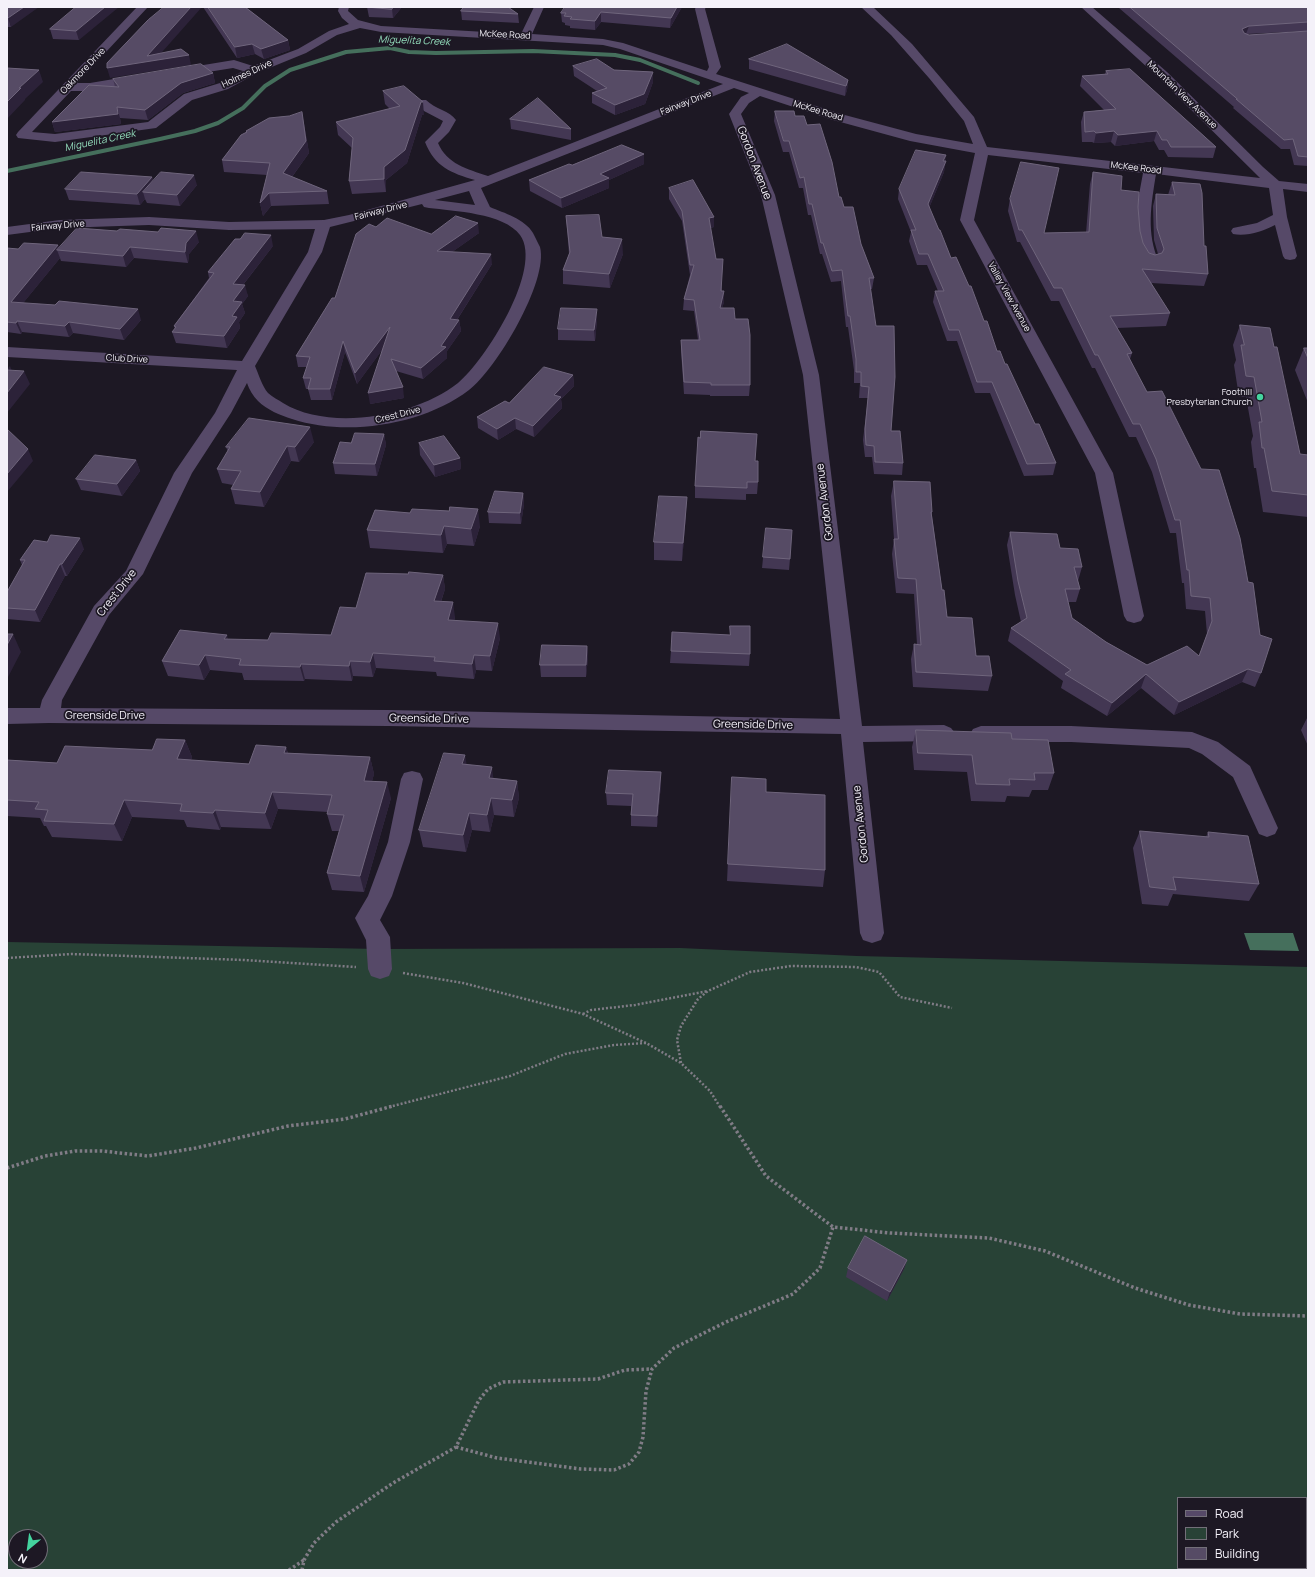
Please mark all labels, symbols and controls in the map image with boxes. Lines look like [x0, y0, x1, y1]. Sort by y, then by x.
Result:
street label: McKee Road [479, 28, 531, 42]
water label: Miguelita Creek [378, 34, 450, 48]
street label: Oakmore Drive [58, 46, 108, 96]
street label: Holmes Drive [220, 58, 274, 90]
street label: Mountain View Avenue [1145, 59, 1219, 131]
street label: Fairway Drive [659, 88, 713, 118]
street label: McKee Road [792, 98, 844, 124]
street label: Gordon Avenue [734, 124, 774, 202]
water label: Miguelita Creek [64, 128, 136, 154]
street label: McKee Road [1110, 160, 1162, 176]
street label: Fairway Drive [354, 199, 408, 223]
street label: Fairway Drive [31, 218, 85, 234]
street label: Valley View Avenue [985, 260, 1033, 334]
street label: Club Drive [106, 353, 148, 365]
place label: Foothill Presbyterian Church [1166, 387, 1252, 408]
marker: Foothill Presbyterian Church [1255, 392, 1265, 402]
street label: Crest Drive [374, 404, 422, 426]
street label: Gordon Avenue [814, 463, 836, 541]
street label: Crest Drive [94, 567, 140, 619]
street label: Greenside Drive [65, 709, 145, 723]
street label: Greenside Drive [389, 712, 469, 726]
street label: Greenside Drive [713, 718, 793, 732]
street label: Gordon Avenue [850, 785, 872, 863]
legend [1177, 1497, 1307, 1569]
text: Road [1215, 1505, 1243, 1522]
text: Park [1215, 1525, 1239, 1542]
north arrow [8, 1529, 48, 1569]
text: Building [1215, 1545, 1259, 1562]
text: N [15, 1551, 30, 1568]

